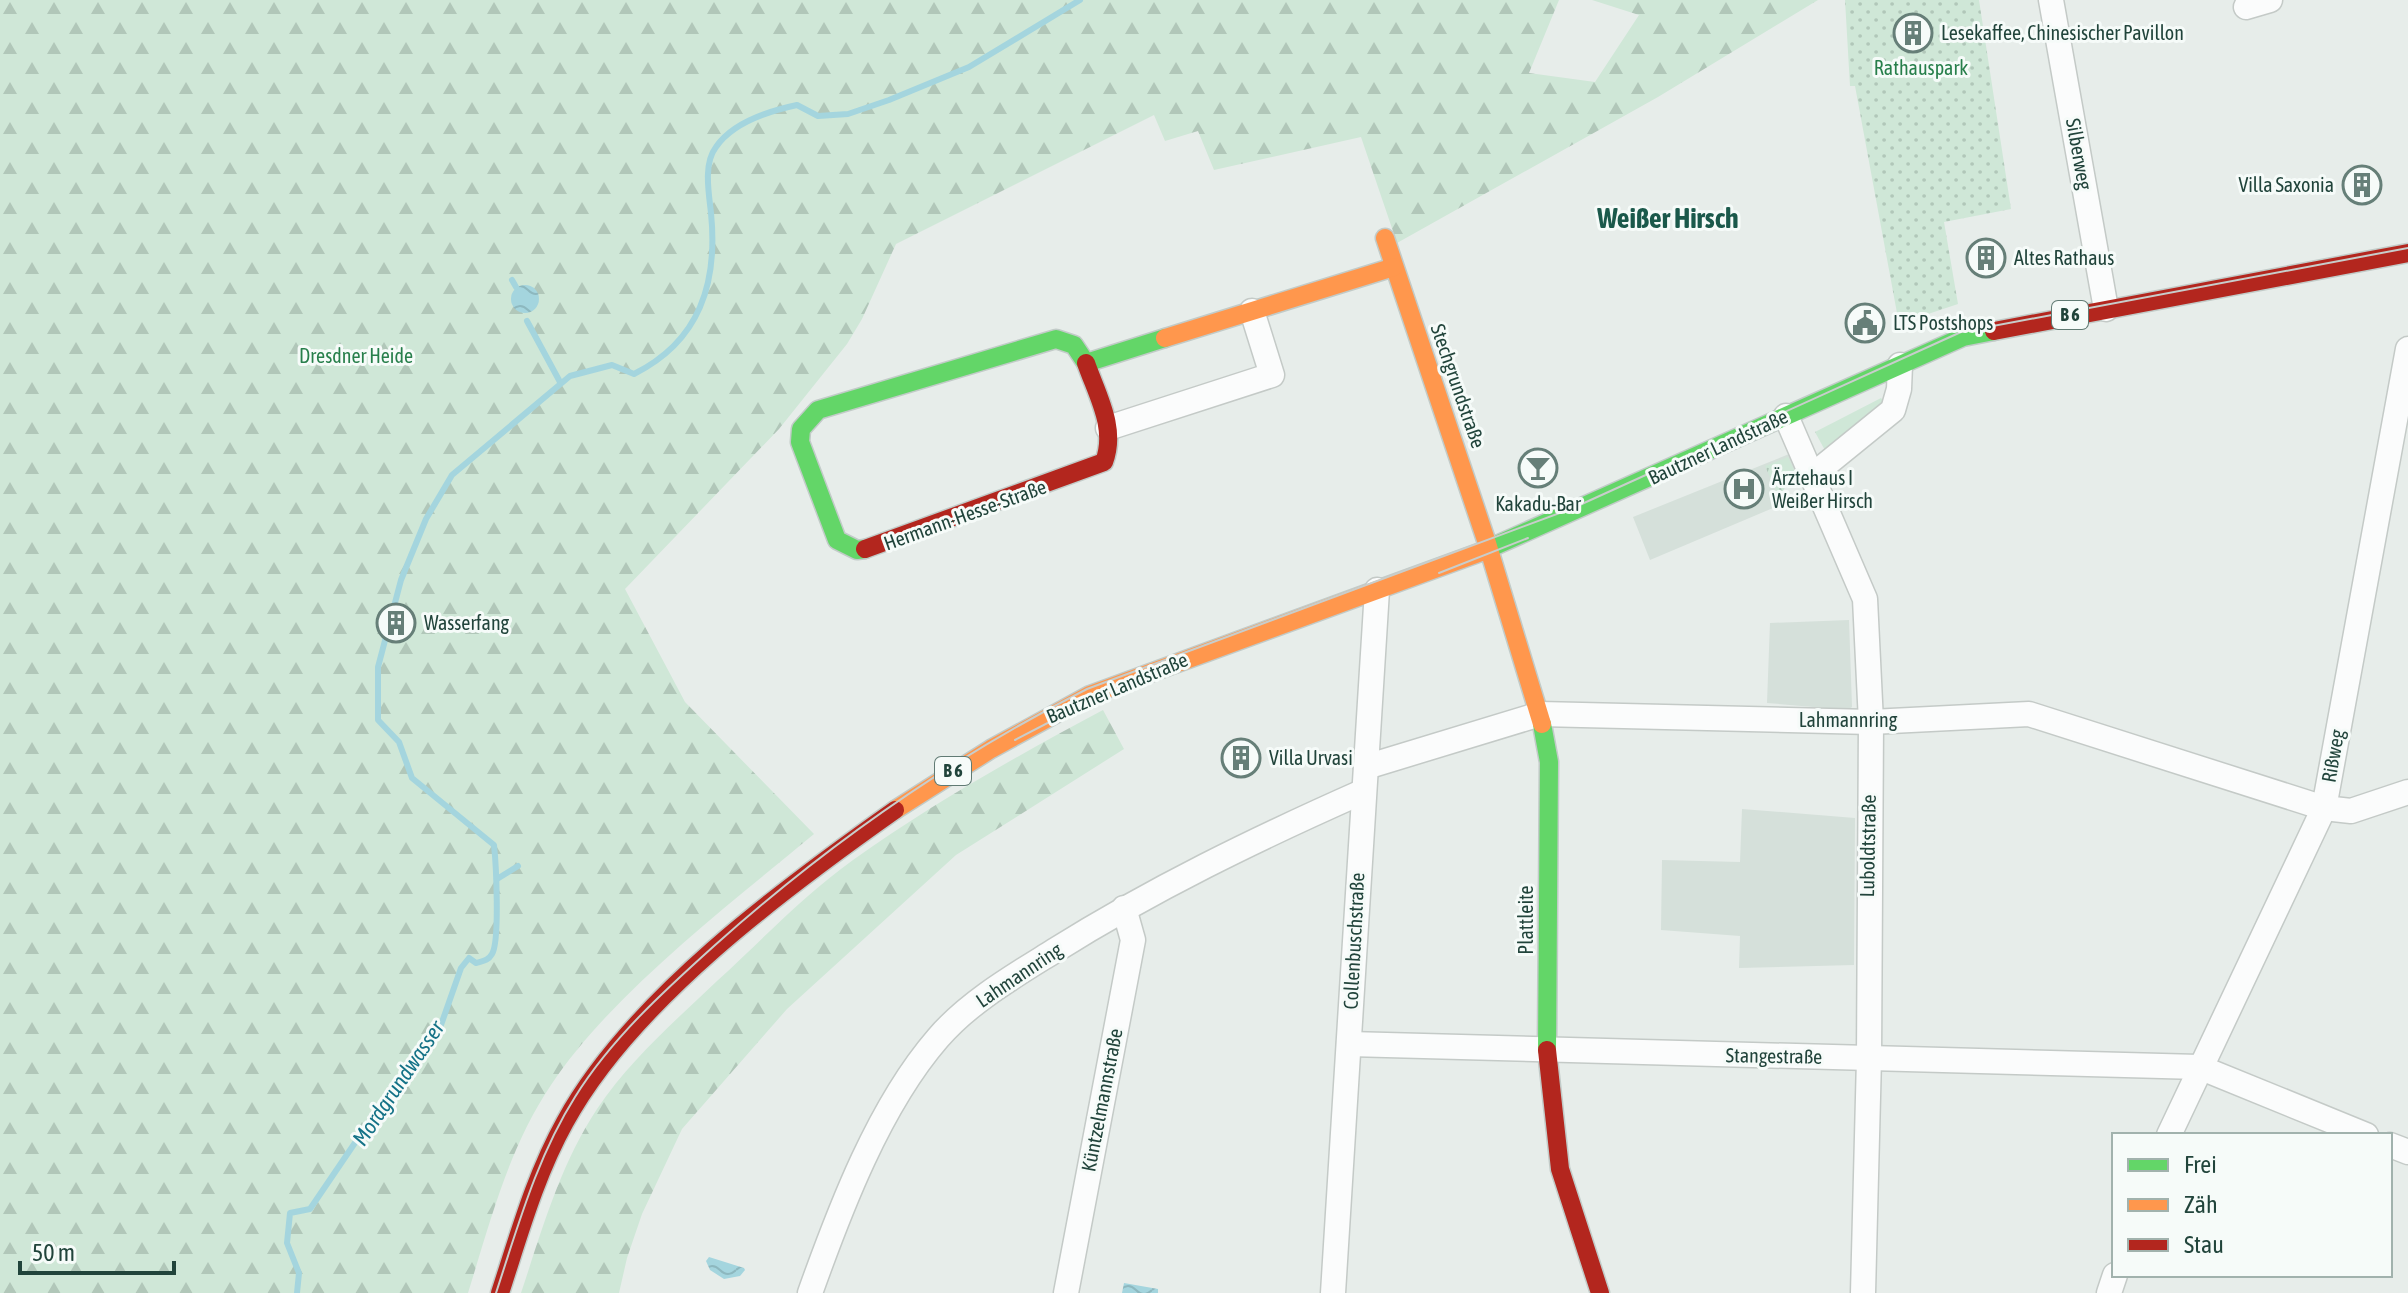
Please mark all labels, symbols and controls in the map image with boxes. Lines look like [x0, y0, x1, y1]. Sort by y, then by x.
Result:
building icon: Lesekaffee, Chinesischer Pavillon [1892, 12, 1934, 54]
place label: Lesekaffee, Chinesischer Pavillon [1941, 21, 2184, 44]
park label: Rathauspark [1874, 56, 1968, 79]
street label: Silberweg [2062, 116, 2097, 192]
building icon: Villa Saxonia [2341, 164, 2383, 206]
place label: Villa Saxonia [2238, 173, 2334, 196]
district label: Weißer Hirsch [1596, 202, 1739, 234]
building icon: Altes Rathaus [1965, 237, 2007, 279]
place label: Altes Rathaus [2014, 246, 2114, 269]
road number: B 6 [2052, 301, 2088, 329]
public building icon: LTS Postshops [1844, 302, 1886, 344]
place label: LTS Postshops [1893, 311, 1993, 334]
street label: Stechgrundstraße [1427, 321, 1490, 451]
park label: Dresdner Heide [299, 344, 413, 367]
street label: Bautzner Landstraße [1644, 404, 1791, 489]
bar icon: Kakadu-Bar [1517, 447, 1559, 489]
place label: Ärztehaus I Weißer Hirsch [1772, 466, 1873, 512]
hospital icon: Ärztehaus I Weißer Hirsch [1723, 468, 1765, 510]
street label: Hermann-Hesse-Straße [881, 474, 1049, 555]
place label: Kakadu-Bar [1495, 492, 1582, 515]
building icon: Wasserfang [375, 602, 417, 644]
place label: Wasserfang [424, 611, 510, 634]
street label: Bautzner Landstraße [1043, 647, 1191, 728]
street label: Lahmannring [1799, 708, 1898, 731]
street label: Rißweg [2317, 727, 2349, 784]
building icon: Villa Urvasi [1220, 737, 1262, 779]
place label: Villa Urvasi [1269, 746, 1353, 769]
road number: B 6 [935, 757, 971, 785]
street label: Luboldtstraße [1855, 794, 1880, 898]
street label: Collenbuschstraße [1338, 872, 1369, 1010]
street label: Plattleite [1514, 885, 1537, 955]
street label: Lahmannring [971, 937, 1066, 1012]
water label: Mordgrundwasser [347, 1014, 450, 1150]
street label: Küntzelmannstraße [1076, 1026, 1127, 1173]
street label: Stangestraße [1726, 1043, 1822, 1068]
legend [2112, 1133, 2392, 1277]
text: Frei [2184, 1151, 2217, 1178]
text: Zäh [2184, 1191, 2218, 1218]
scale bar [20, 1225, 174, 1275]
text: Stau [2184, 1231, 2224, 1258]
text: 50 m [32, 1239, 75, 1266]

